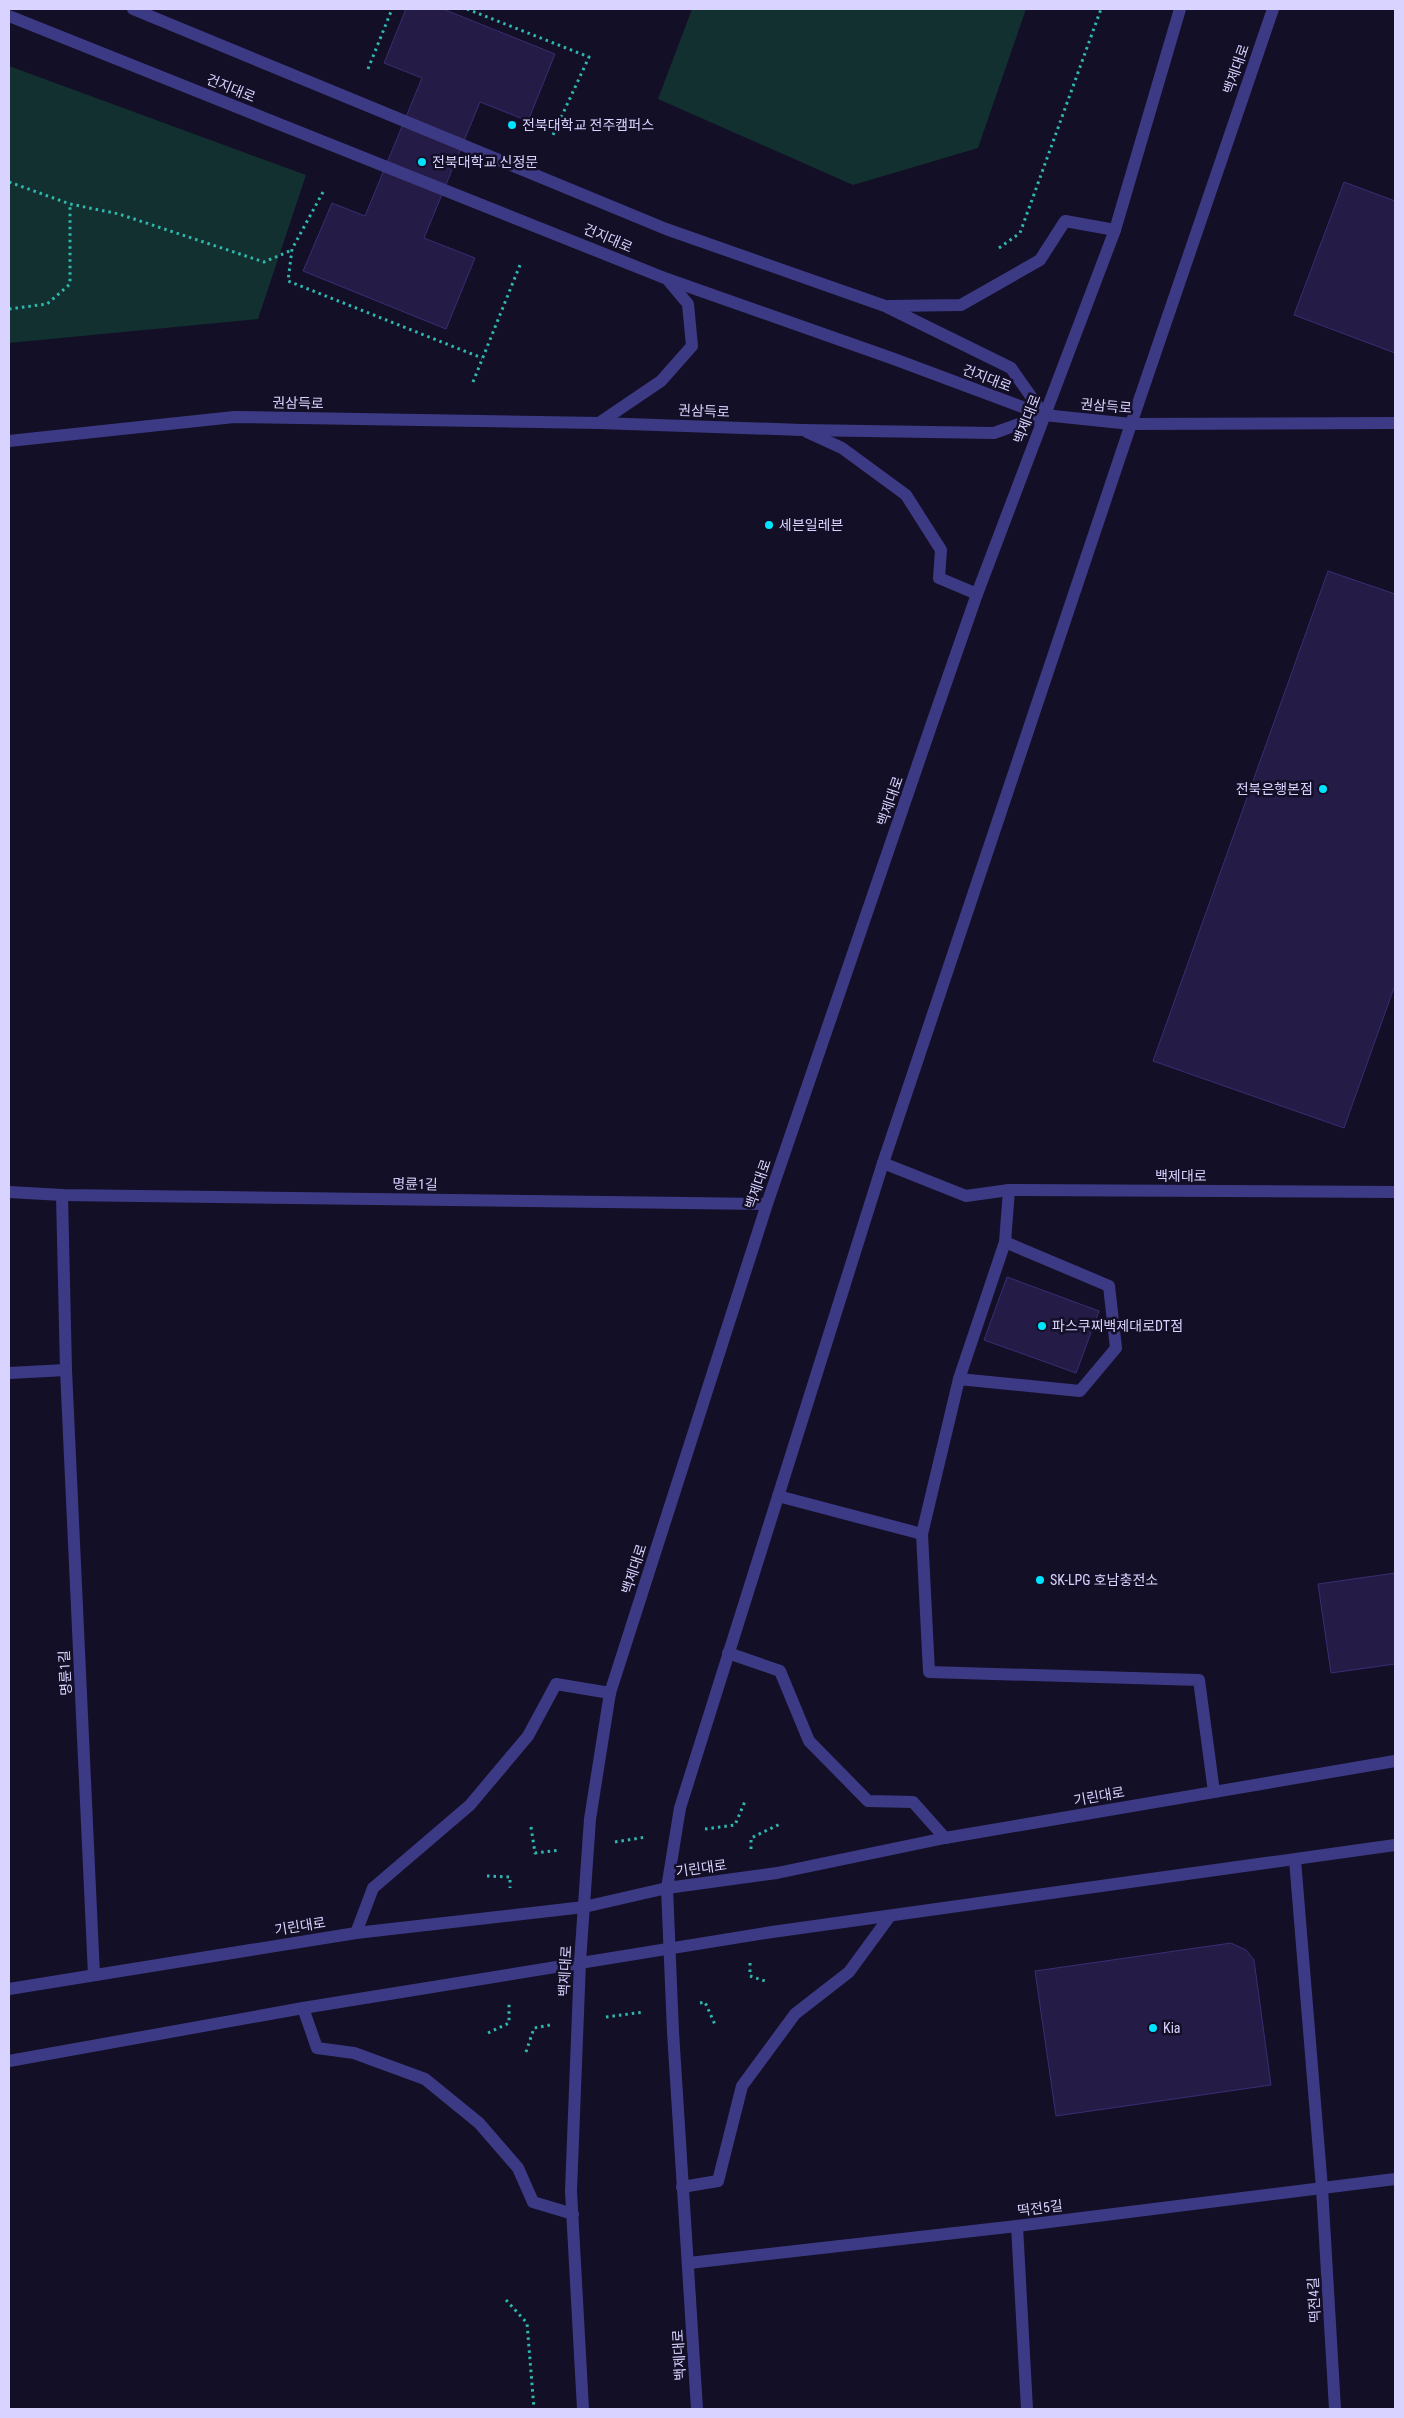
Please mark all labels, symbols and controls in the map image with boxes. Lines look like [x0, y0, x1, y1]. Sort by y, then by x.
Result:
street label: 백제대로 [1220, 42, 1252, 96]
street label: 건지대로 [204, 71, 258, 105]
place label: 전북대학교 전주캠퍼스 [522, 117, 654, 133]
marker: 전북대학교 전주캠퍼스 [506, 119, 518, 131]
place label: 전북대학교 신정문 [432, 154, 538, 170]
marker: 전북대학교 신정문 [416, 156, 428, 168]
street label: 건지대로 [581, 221, 635, 255]
street label: 건지대로 [960, 361, 1014, 395]
street label: 백제대로 [1010, 392, 1044, 446]
street label: 권삼득로 [272, 395, 324, 411]
street label: 권삼득로 [1080, 396, 1132, 416]
street label: 권삼득로 [678, 402, 730, 420]
place label: 세븐일레븐 [779, 517, 844, 533]
marker: 세븐일레븐 [763, 519, 775, 531]
street label: 백제대로 [874, 774, 906, 828]
place label: 전북은행본점 [1236, 781, 1313, 797]
marker: 전북은행본점 [1317, 783, 1329, 795]
street label: 백제대로 [742, 1157, 774, 1211]
street label: 백제대로 [1155, 1168, 1207, 1184]
street label: 명륜1길 [392, 1176, 438, 1192]
place label: 파스쿠찌백제대로DT점 [1052, 1318, 1183, 1334]
marker: 파스쿠찌백제대로DT점 [1036, 1320, 1048, 1332]
street label: 백제대로 [618, 1542, 650, 1596]
place label: SK-LPG 호남충전소 [1050, 1572, 1158, 1588]
marker: SK-LPG 호남충전소 [1034, 1574, 1046, 1586]
street label: 명륜1길 [56, 1650, 74, 1696]
street label: 기린대로 [1072, 1784, 1126, 1808]
street label: 기린대로 [674, 1856, 728, 1880]
street label: 기린대로 [273, 1914, 327, 1938]
street label: 백제대로 [556, 1945, 574, 1997]
place label: Kia [1163, 2020, 1181, 2036]
marker: Kia [1147, 2022, 1159, 2034]
street label: 떡전5길 [1016, 2197, 1064, 2219]
street label: 떡전4길 [1305, 2277, 1323, 2323]
street label: 백제대로 [670, 2329, 688, 2381]

